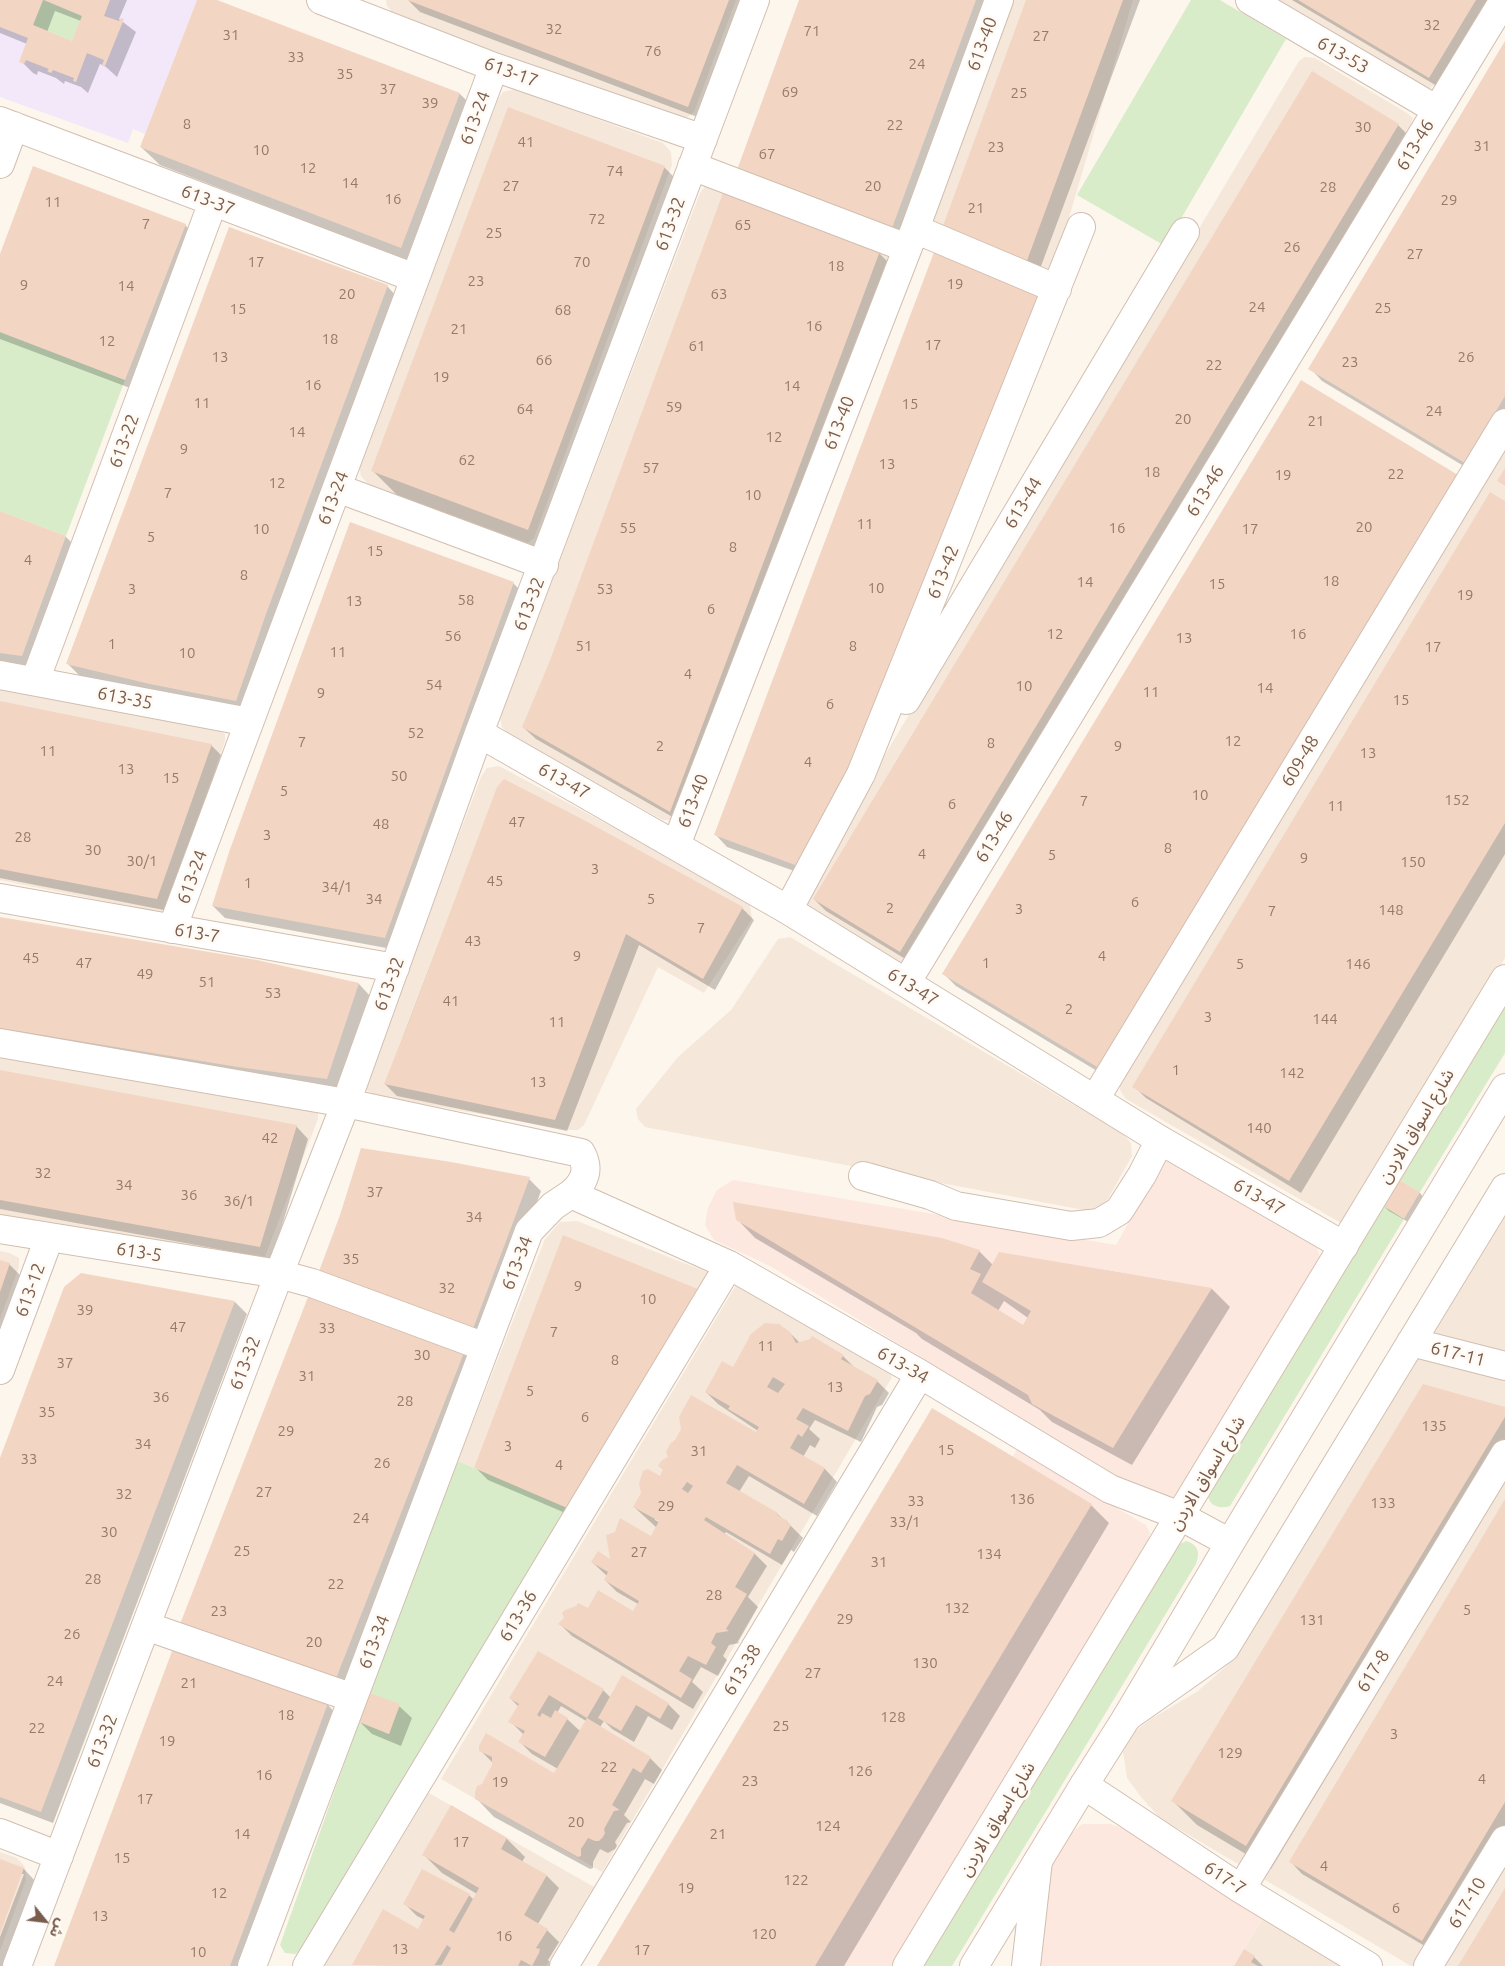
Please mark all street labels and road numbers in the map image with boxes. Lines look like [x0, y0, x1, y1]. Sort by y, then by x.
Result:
street label: 613-40 [962, 14, 1002, 74]
street label: 613-53 [1313, 32, 1373, 78]
street label: 613-17 [481, 52, 541, 92]
street label: 613-24 [455, 88, 495, 148]
street label: 613-46 [1391, 115, 1439, 175]
street label: 613-37 [178, 180, 238, 220]
street label: 613-32 [650, 194, 690, 254]
street label: 613-40 [819, 393, 859, 453]
street label: 613-22 [104, 411, 144, 471]
street label: 613-46 [1181, 461, 1229, 521]
street label: 613-24 [313, 468, 353, 528]
street label: 613-44 [999, 473, 1047, 533]
street label: 613-42 [923, 542, 963, 602]
street label: 613-32 [509, 574, 549, 634]
street label: 613-35 [95, 682, 155, 714]
street label: 609-48 [1276, 731, 1324, 791]
street label: 613-47 [534, 758, 594, 804]
street label: 613-40 [673, 771, 713, 831]
street label: 613-46 [970, 807, 1018, 867]
street label: 613-24 [172, 847, 212, 907]
street label: 613-7 [173, 918, 221, 948]
street label: 613-32 [369, 954, 409, 1014]
street label: 613-47 [884, 963, 942, 1011]
street label: شارع اسواق الاردن [1373, 1065, 1459, 1187]
street label: 613-47 [1229, 1174, 1289, 1220]
street label: 613-34 [497, 1233, 537, 1293]
street label: 613-5 [115, 1238, 163, 1266]
street label: 613-12 [10, 1260, 50, 1320]
street label: 613-32 [225, 1333, 265, 1393]
street label: 617-11 [1428, 1337, 1488, 1371]
street label: 613-34 [873, 1342, 933, 1388]
street label: شارع اسواق الاردن [1164, 1412, 1250, 1534]
street label: 613-36 [494, 1586, 542, 1646]
street label: 613-34 [354, 1612, 394, 1672]
street label: 613-38 [718, 1640, 766, 1700]
street label: 617-8 [1352, 1646, 1394, 1696]
street label: 613-32 [82, 1711, 122, 1771]
street label: شارع اسواق الاردن [954, 1758, 1040, 1880]
street label: 617-7 [1200, 1856, 1250, 1900]
street label: 617-10 [1443, 1873, 1491, 1933]

